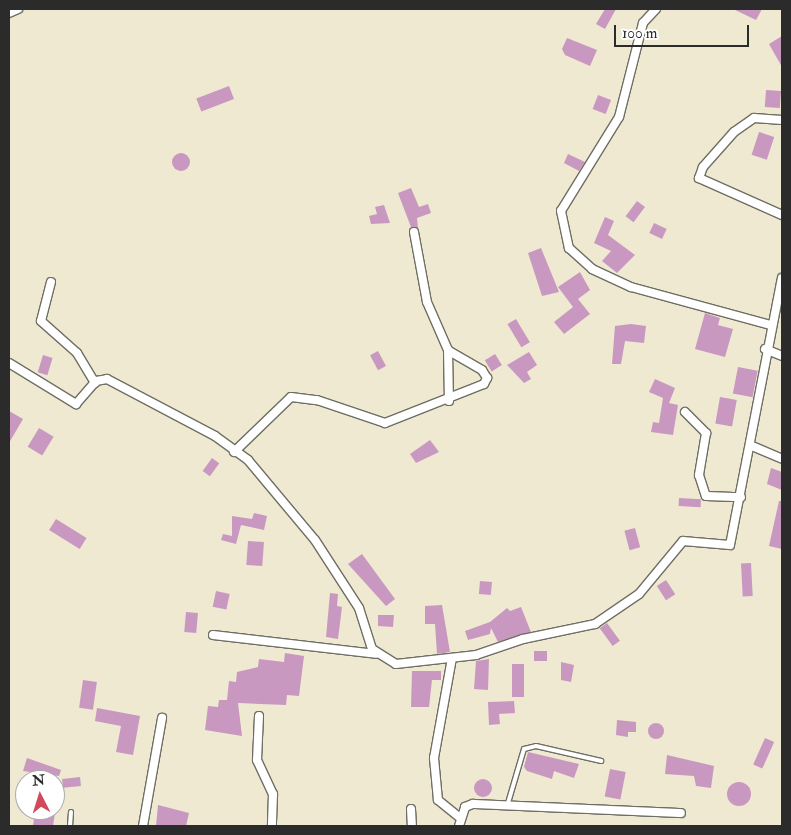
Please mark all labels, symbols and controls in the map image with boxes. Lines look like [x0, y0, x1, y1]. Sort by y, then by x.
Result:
scale bar [616, 15, 751, 47]
text: 100 m [622, 24, 657, 43]
north arrow [15, 770, 65, 820]
text: N [32, 772, 46, 790]

